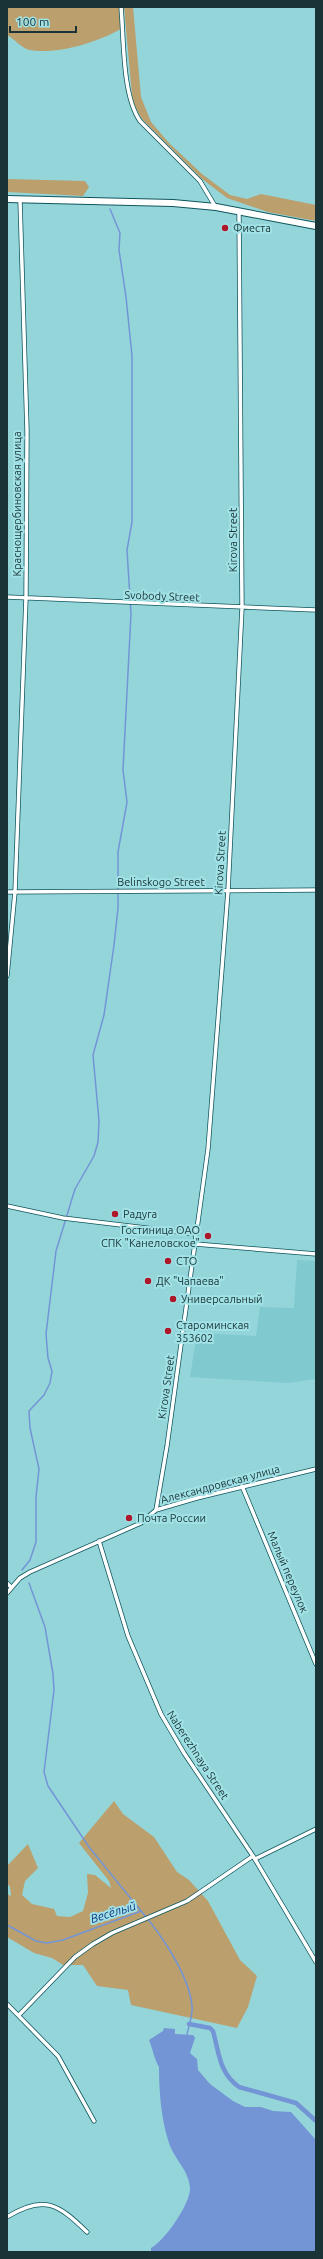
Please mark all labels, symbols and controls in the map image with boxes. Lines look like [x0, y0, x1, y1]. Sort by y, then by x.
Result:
scale bar [10, 8, 76, 34]
text: 100 m [16, 15, 49, 28]
place label: Фиеста [233, 222, 271, 234]
marker: Фиеста [220, 223, 230, 233]
street label: Краснощербиновская улица [11, 431, 23, 577]
street label: Kirova Street [227, 507, 239, 572]
street label: Svobody Street [124, 589, 200, 603]
street label: Kirova Street [212, 830, 228, 895]
street label: Belinskogo Street [117, 876, 205, 888]
place label: Радуга [123, 1208, 157, 1220]
marker: Радуга [110, 1209, 120, 1219]
place label: Гостиница ОАО СПК "Канеловское" [101, 1224, 200, 1249]
marker: Гостиница ОАО СПК "Канеловское" [203, 1231, 213, 1241]
place label: СТО [176, 1255, 197, 1267]
marker: СТО [163, 1256, 173, 1266]
place label: ДК "Чапаева" [156, 1275, 224, 1287]
marker: ДК "Чапаева" [143, 1276, 153, 1286]
place label: Универсальный [181, 1293, 263, 1305]
marker: Универсальный [168, 1294, 178, 1304]
place label: Староминская 353602 [176, 1319, 249, 1344]
marker: Староминская 353602 [163, 1326, 173, 1336]
street label: Kirova Street [156, 1354, 177, 1420]
street label: Александровская улица [159, 1462, 281, 1506]
place label: Почта России [137, 1512, 206, 1524]
marker: Почта России [124, 1513, 134, 1523]
street label: Малый переулок [265, 1529, 311, 1615]
street label: Naberezhnaya Street [165, 1708, 232, 1802]
water label: Весёлый [89, 1899, 138, 1925]

